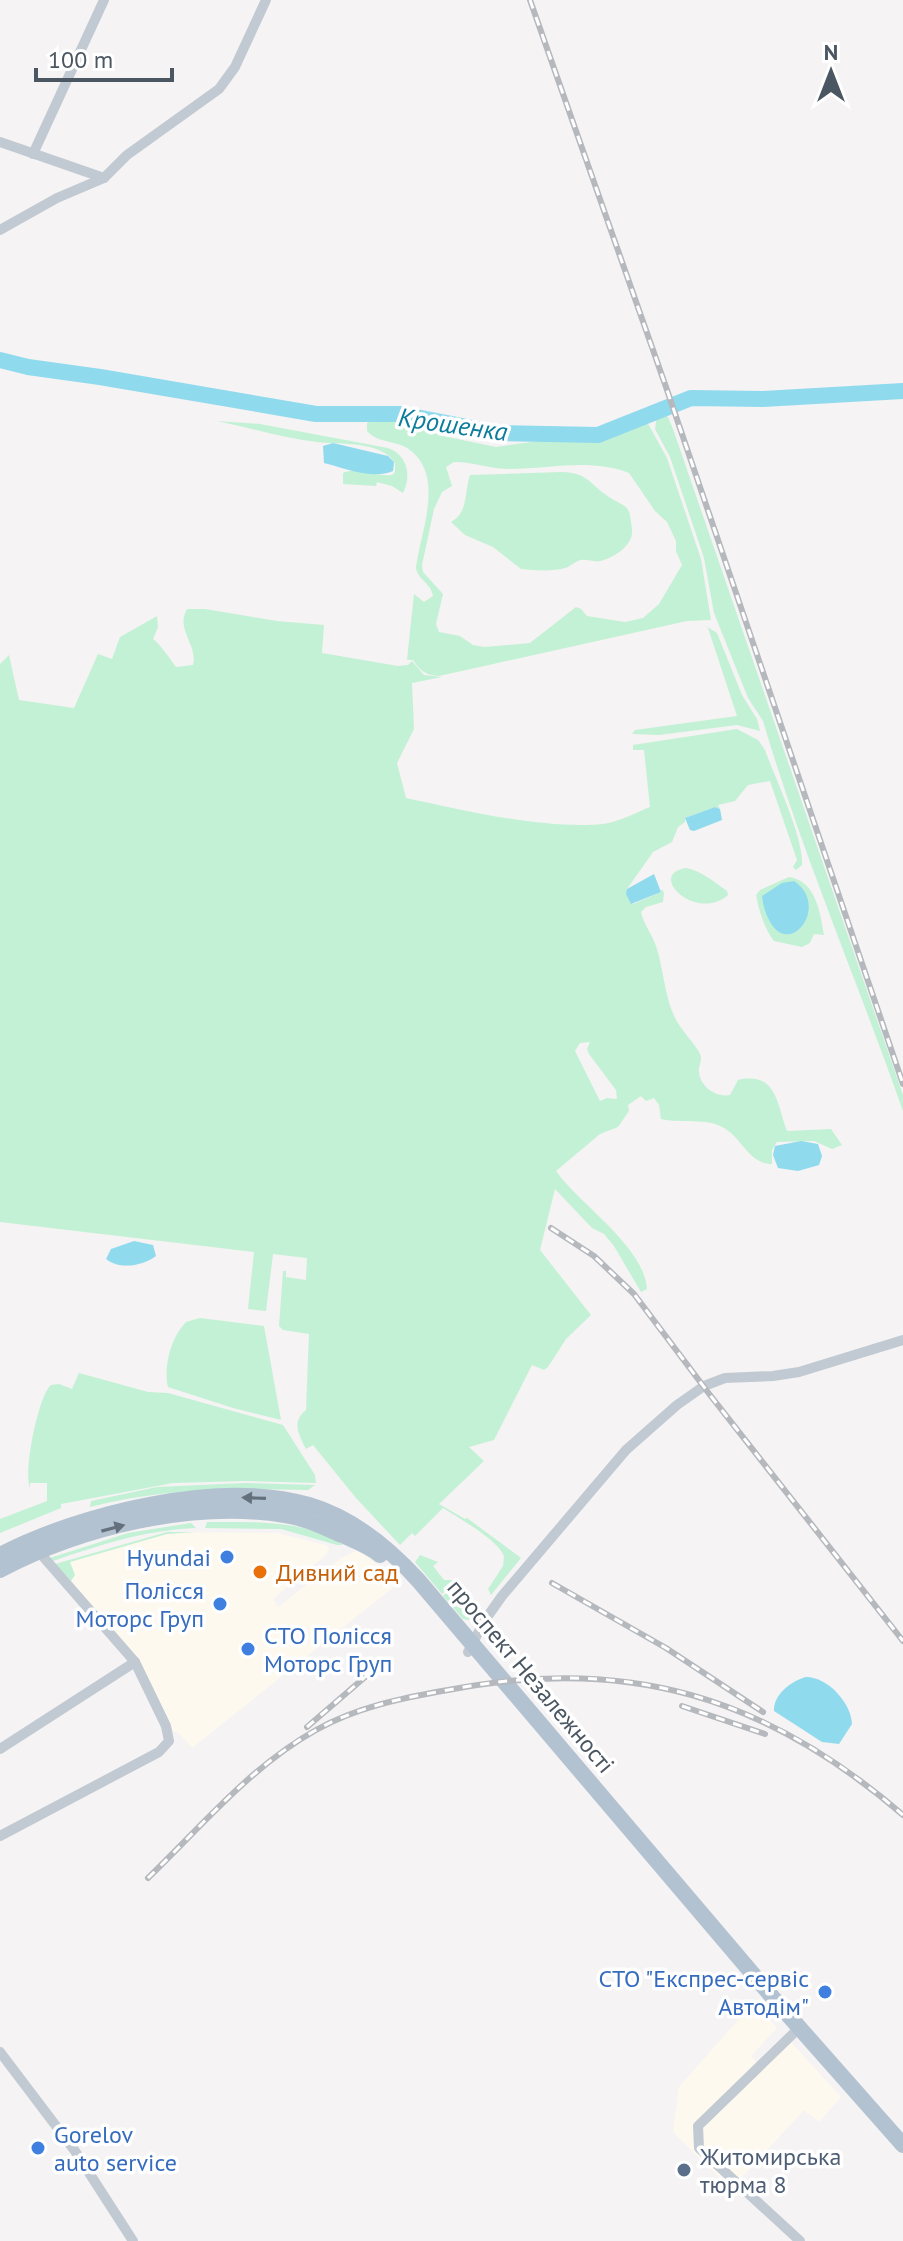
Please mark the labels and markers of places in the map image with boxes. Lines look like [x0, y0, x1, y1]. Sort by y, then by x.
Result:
place label: Hyundai [126, 1542, 211, 1573]
marker: Hyundai [218, 1548, 236, 1566]
place label: Дивний сад [276, 1557, 398, 1588]
marker: Дивний сад [251, 1563, 269, 1581]
place label: Полісся Моторс Груп [76, 1575, 204, 1634]
marker: Полісся Моторс Груп [211, 1595, 229, 1613]
place label: СТО Полісся Моторс Груп [264, 1620, 392, 1679]
marker: СТО Полісся Моторс Груп [239, 1640, 257, 1658]
place label: СТО "Експрес-сервіс Автодім" [598, 1963, 809, 2022]
marker: СТО "Експрес-сервіс Автодім" [816, 1983, 834, 2001]
place label: Gorelov auto service [54, 2119, 177, 2178]
marker: Gorelov auto service [29, 2139, 47, 2157]
place label: Житомирська тюрма 8 [699, 2141, 841, 2200]
marker: Житомирська тюрма 8 [675, 2161, 693, 2179]

